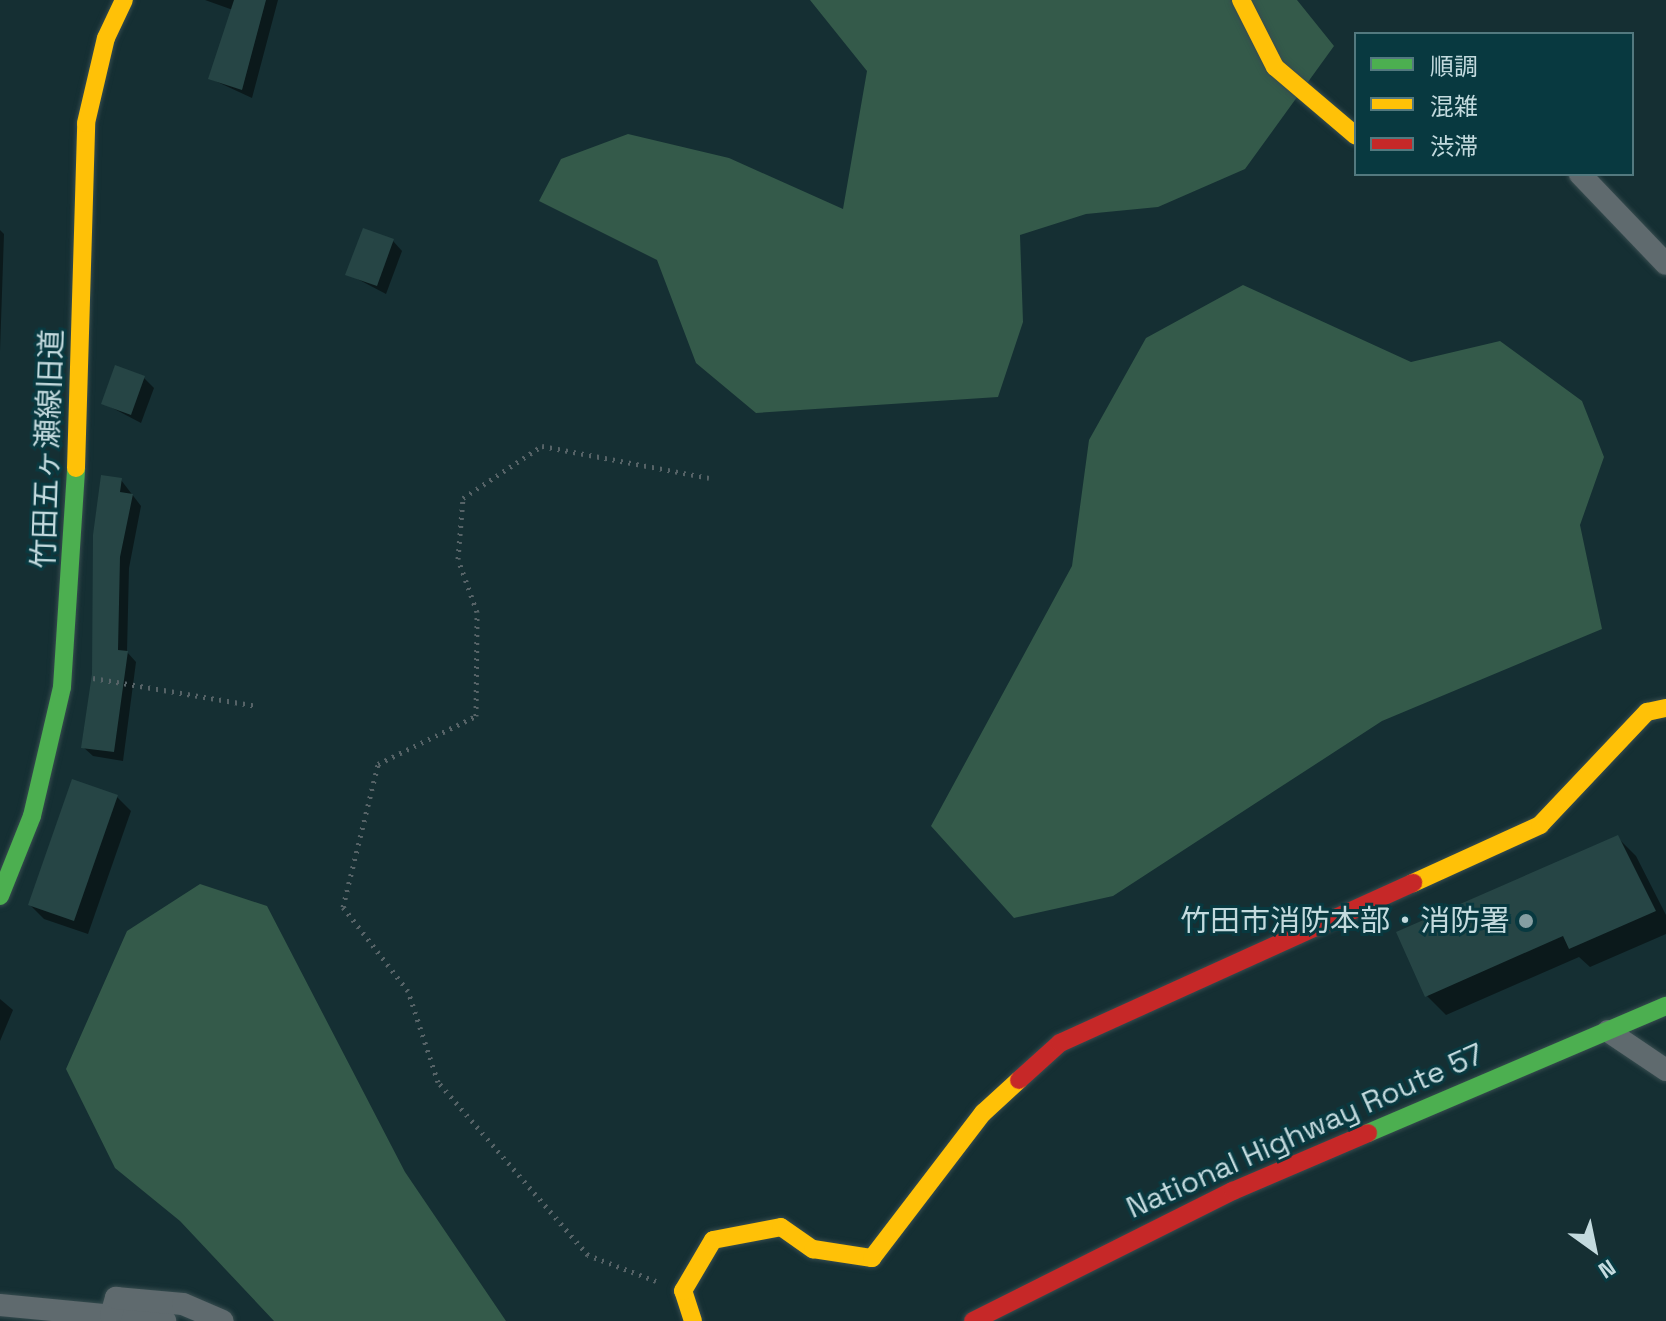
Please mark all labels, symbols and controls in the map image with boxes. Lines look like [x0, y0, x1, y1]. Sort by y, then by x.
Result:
legend [1354, 32, 1634, 176]
text: 順調 [1430, 51, 1478, 82]
text: 混雑 [1430, 91, 1478, 122]
text: 渋滞 [1430, 131, 1478, 162]
street label: 竹田五ヶ瀬線旧道 [26, 328, 70, 570]
place label: 竹田市消防本部・消防署 [1180, 903, 1510, 939]
marker: 竹田市消防本部・消防署 [1517, 912, 1535, 930]
street label: National Highway Route 57 [1121, 1036, 1489, 1226]
north arrow [1554, 1209, 1634, 1289]
text: N [1593, 1253, 1621, 1285]

